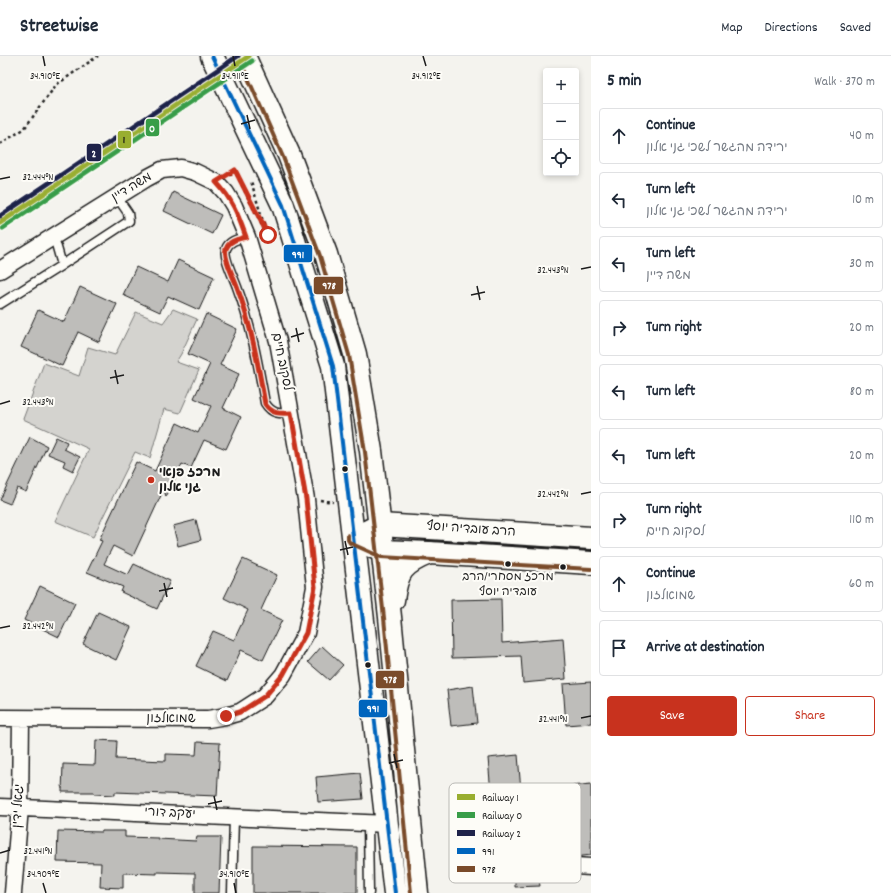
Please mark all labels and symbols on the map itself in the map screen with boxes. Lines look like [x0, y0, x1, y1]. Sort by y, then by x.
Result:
text: 34.910°E [30, 70, 61, 84]
text: 34.911°E [222, 70, 249, 84]
text: 34.912°E [411, 70, 441, 84]
line badge: 0 [145, 118, 160, 137]
text: 0 [149, 122, 155, 138]
line badge: 1 [117, 130, 132, 149]
text: 1 [123, 133, 125, 149]
line badge: 2 [86, 143, 102, 162]
text: 2 [92, 147, 97, 163]
street label: משה דיין [108, 168, 156, 208]
text: 32.444°N [22, 171, 54, 185]
route start [259, 226, 277, 244]
line badge: 991 [283, 244, 313, 263]
text: 991 [292, 248, 304, 264]
text: 32.443°N [537, 264, 569, 278]
line badge: 978 [313, 276, 344, 295]
text: 978 [322, 279, 336, 295]
street label: לסקוב חיים [266, 331, 297, 394]
text: 32.443°N [22, 396, 54, 410]
place label: מרכז פנאי גני אלון [159, 464, 221, 498]
unlabelled marker [340, 464, 350, 474]
marker: מרכז פנאי גני אלון [146, 475, 156, 485]
text: 32.442°N [537, 488, 569, 502]
street label: הרב עובדיה יוסף [426, 517, 516, 543]
marker: מרכז מסחרי/הרב עובדיה יוסף [503, 559, 513, 569]
unlabelled marker [558, 562, 568, 572]
place label: מרכז מסחרי/הרב עובדיה יוסף [462, 569, 554, 601]
text: 32.442°N [22, 620, 54, 634]
unlabelled marker [363, 660, 373, 670]
line badge: 978 [375, 670, 405, 689]
text: 978 [383, 673, 397, 689]
line badge: 991 [358, 699, 388, 718]
text: 991 [367, 702, 379, 718]
route end [217, 707, 235, 725]
street label: שמואלזון [146, 710, 196, 729]
text: 32.441°N [538, 713, 568, 727]
street label: יגאל ידין [8, 783, 30, 829]
legend [449, 783, 581, 883]
text: Railway 1 [482, 791, 519, 807]
street label: יעקב דורי [144, 803, 196, 825]
text: Railway 0 [482, 809, 522, 825]
text: Railway 2 [482, 827, 521, 843]
text: 32.441°N [23, 845, 53, 859]
text: 991 [482, 845, 495, 861]
text: 978 [482, 863, 496, 879]
text: 34.909°E [27, 868, 60, 882]
text: 34.910°E [219, 868, 250, 882]

